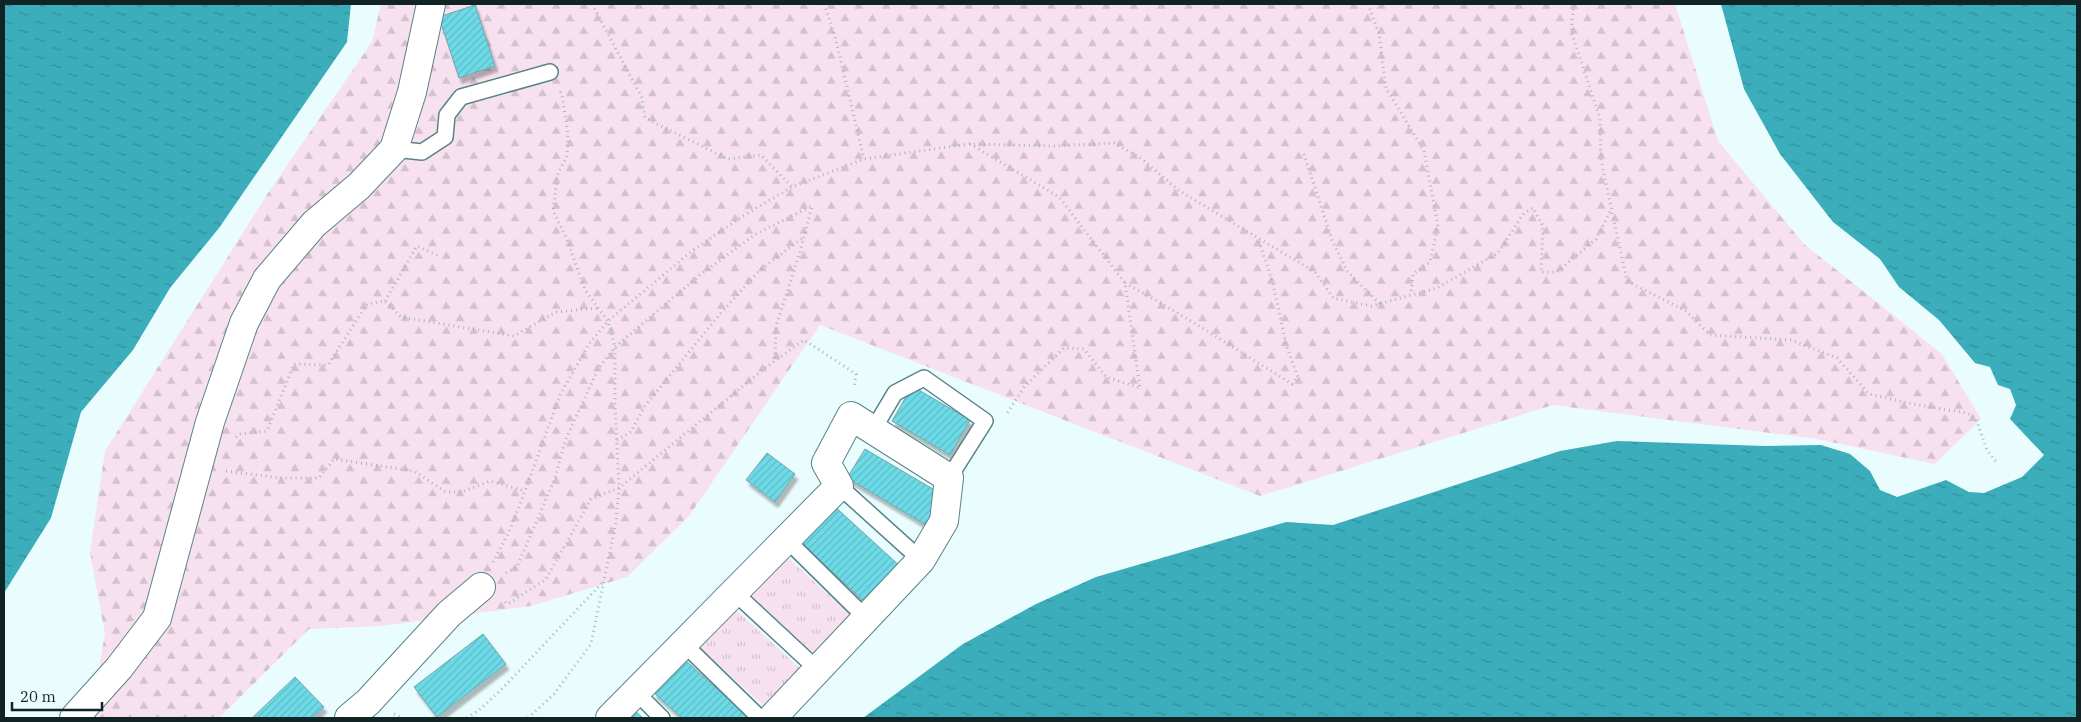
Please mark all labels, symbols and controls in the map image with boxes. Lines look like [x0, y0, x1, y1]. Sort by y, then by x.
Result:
scale bar [12, 680, 102, 712]
text: 20 m [20, 687, 56, 706]

